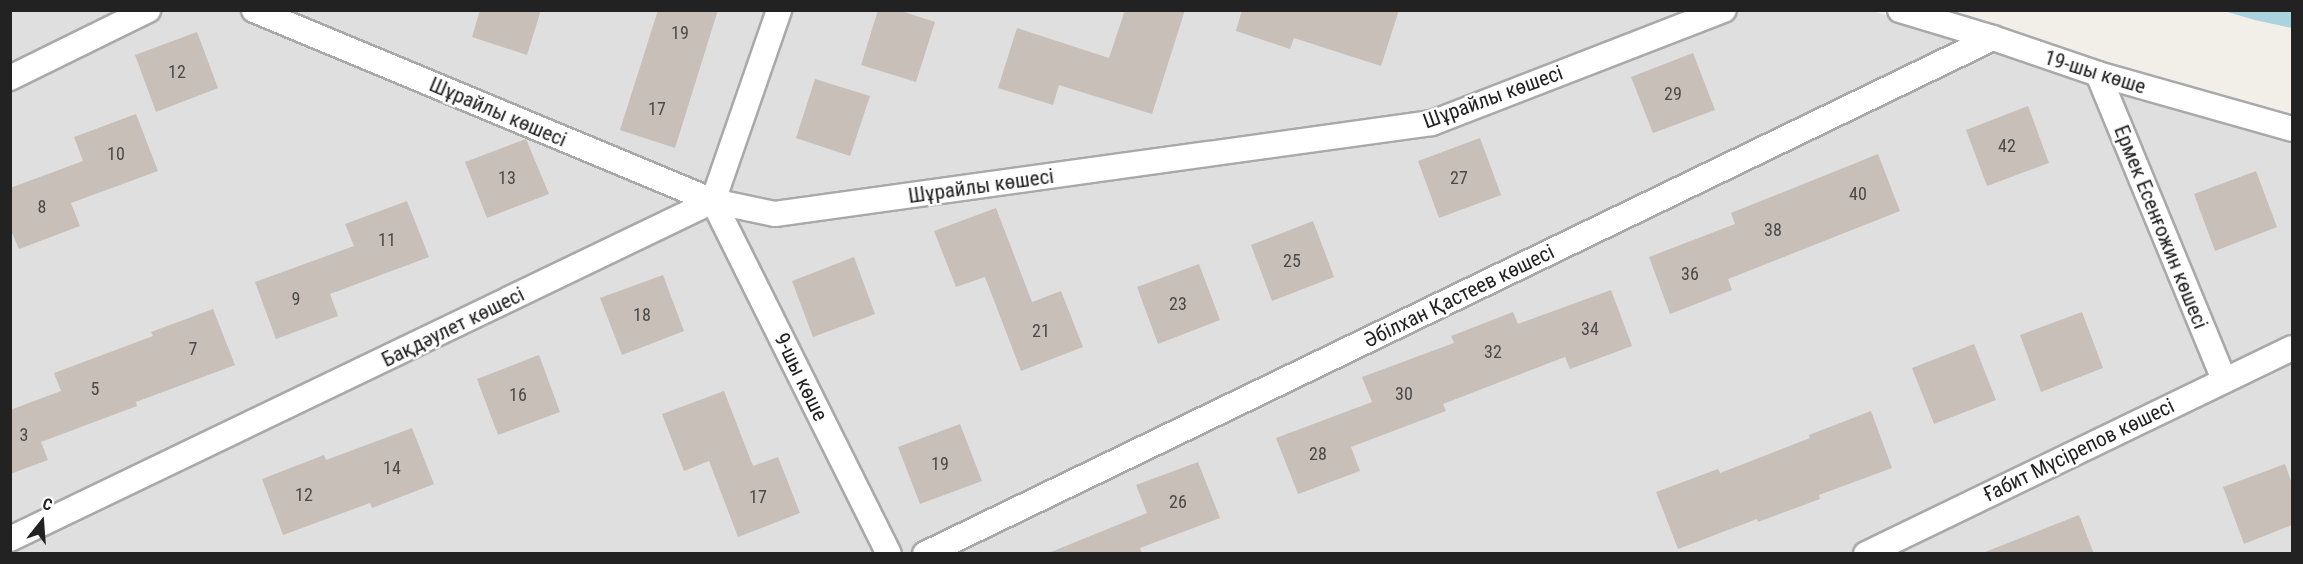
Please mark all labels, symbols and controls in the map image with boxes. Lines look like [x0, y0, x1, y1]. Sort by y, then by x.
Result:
house number: 19 [671, 22, 689, 44]
street label: 19-шы көше [2041, 45, 2149, 99]
street label: Шұрайлы көшесі [1420, 60, 1566, 134]
house number: 12 [168, 61, 186, 83]
street label: Шұрайлы көшесі [425, 72, 571, 152]
house number: 29 [1664, 83, 1682, 105]
house number: 17 [648, 98, 666, 120]
street label: Ермек Есенғожин көшесі [2109, 122, 2213, 332]
house number: 42 [1998, 135, 2016, 157]
house number: 10 [107, 143, 125, 165]
street label: Шұрайлы көшесі [907, 163, 1055, 209]
house number: 13 [498, 167, 516, 189]
house number: 27 [1450, 167, 1468, 189]
house number: 40 [1849, 183, 1867, 205]
house number: 8 [38, 196, 46, 218]
house number: 38 [1764, 219, 1782, 241]
house number: 11 [378, 229, 396, 251]
street label: Әбілхан Қастеев көшесi [1360, 239, 1558, 353]
house number: 25 [1283, 250, 1301, 272]
house number: 36 [1681, 263, 1699, 285]
street label: Бақдәулет көшесi [378, 282, 528, 372]
house number: 9 [292, 288, 300, 310]
house number: 23 [1169, 293, 1187, 315]
house number: 18 [633, 304, 651, 326]
house number: 34 [1581, 318, 1599, 340]
house number: 21 [1032, 320, 1050, 342]
street label: 9-шы көше [769, 329, 833, 425]
house number: 7 [189, 338, 197, 360]
house number: 32 [1484, 341, 1502, 363]
house number: 5 [91, 378, 99, 400]
house number: 30 [1395, 383, 1413, 405]
house number: 16 [509, 384, 527, 406]
street label: Ғабит Мүсірепов көшесi [1980, 393, 2178, 507]
house number: 3 [20, 424, 28, 446]
house number: 28 [1309, 443, 1327, 465]
house number: 19 [931, 453, 949, 475]
house number: 14 [383, 457, 401, 479]
house number: 12 [295, 484, 313, 506]
house number: 17 [749, 486, 767, 508]
house number: 26 [1169, 491, 1187, 513]
north arrow [12, 492, 72, 552]
text: С [40, 494, 55, 515]

